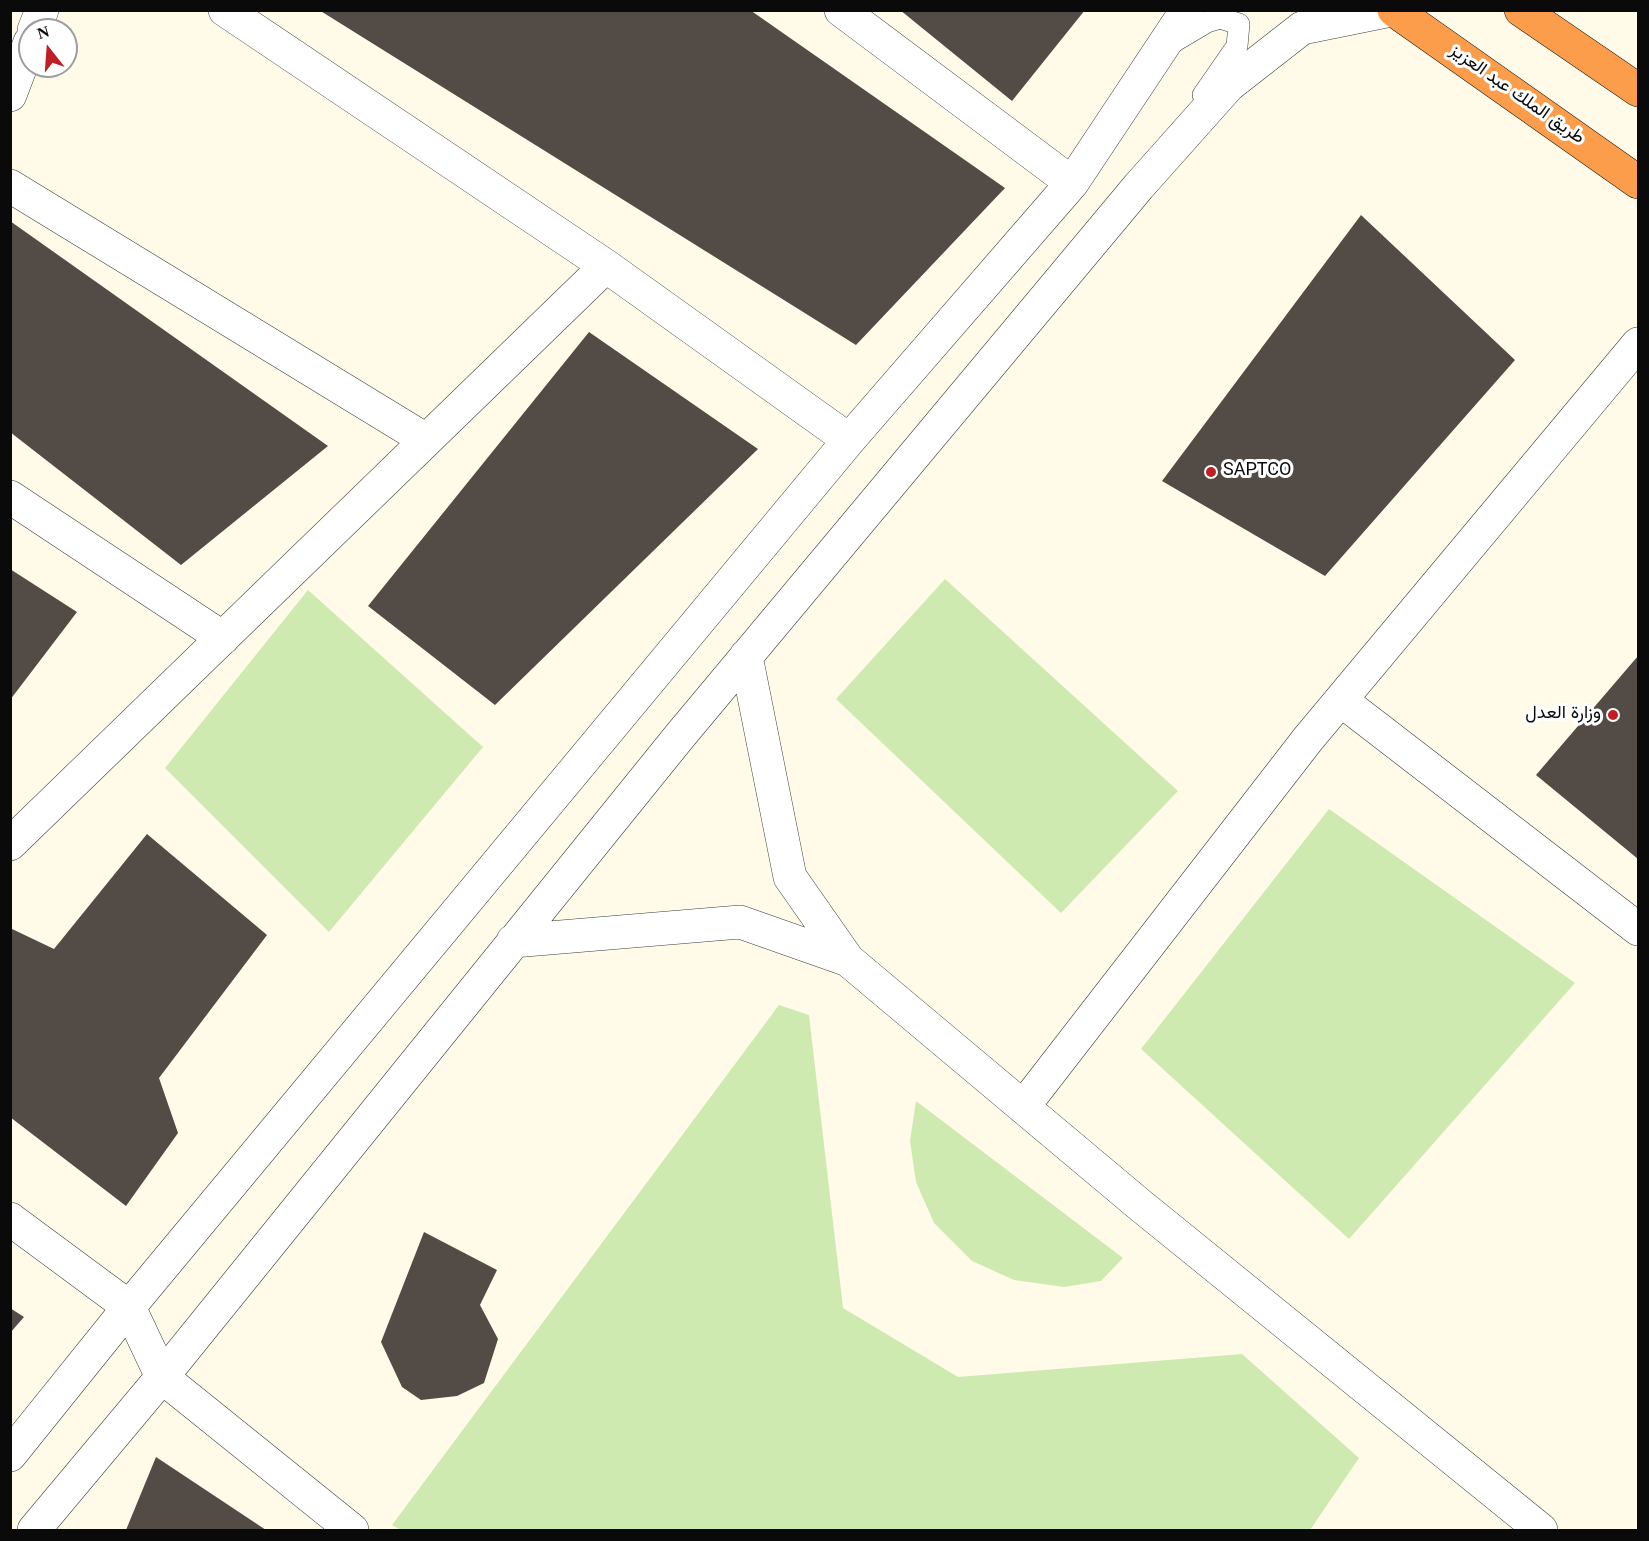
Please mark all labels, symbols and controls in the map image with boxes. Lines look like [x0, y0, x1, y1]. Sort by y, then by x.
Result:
north arrow [18, 18, 78, 78]
text: N [35, 22, 51, 42]
street label: طريق الملك عبد العزيز [1445, 41, 1587, 151]
place label: SAPTCO [1223, 461, 1291, 483]
marker: SAPTCO [1204, 465, 1218, 479]
place label: وزارة العدل [1525, 704, 1601, 726]
marker: وزارة العدل [1606, 708, 1620, 722]

